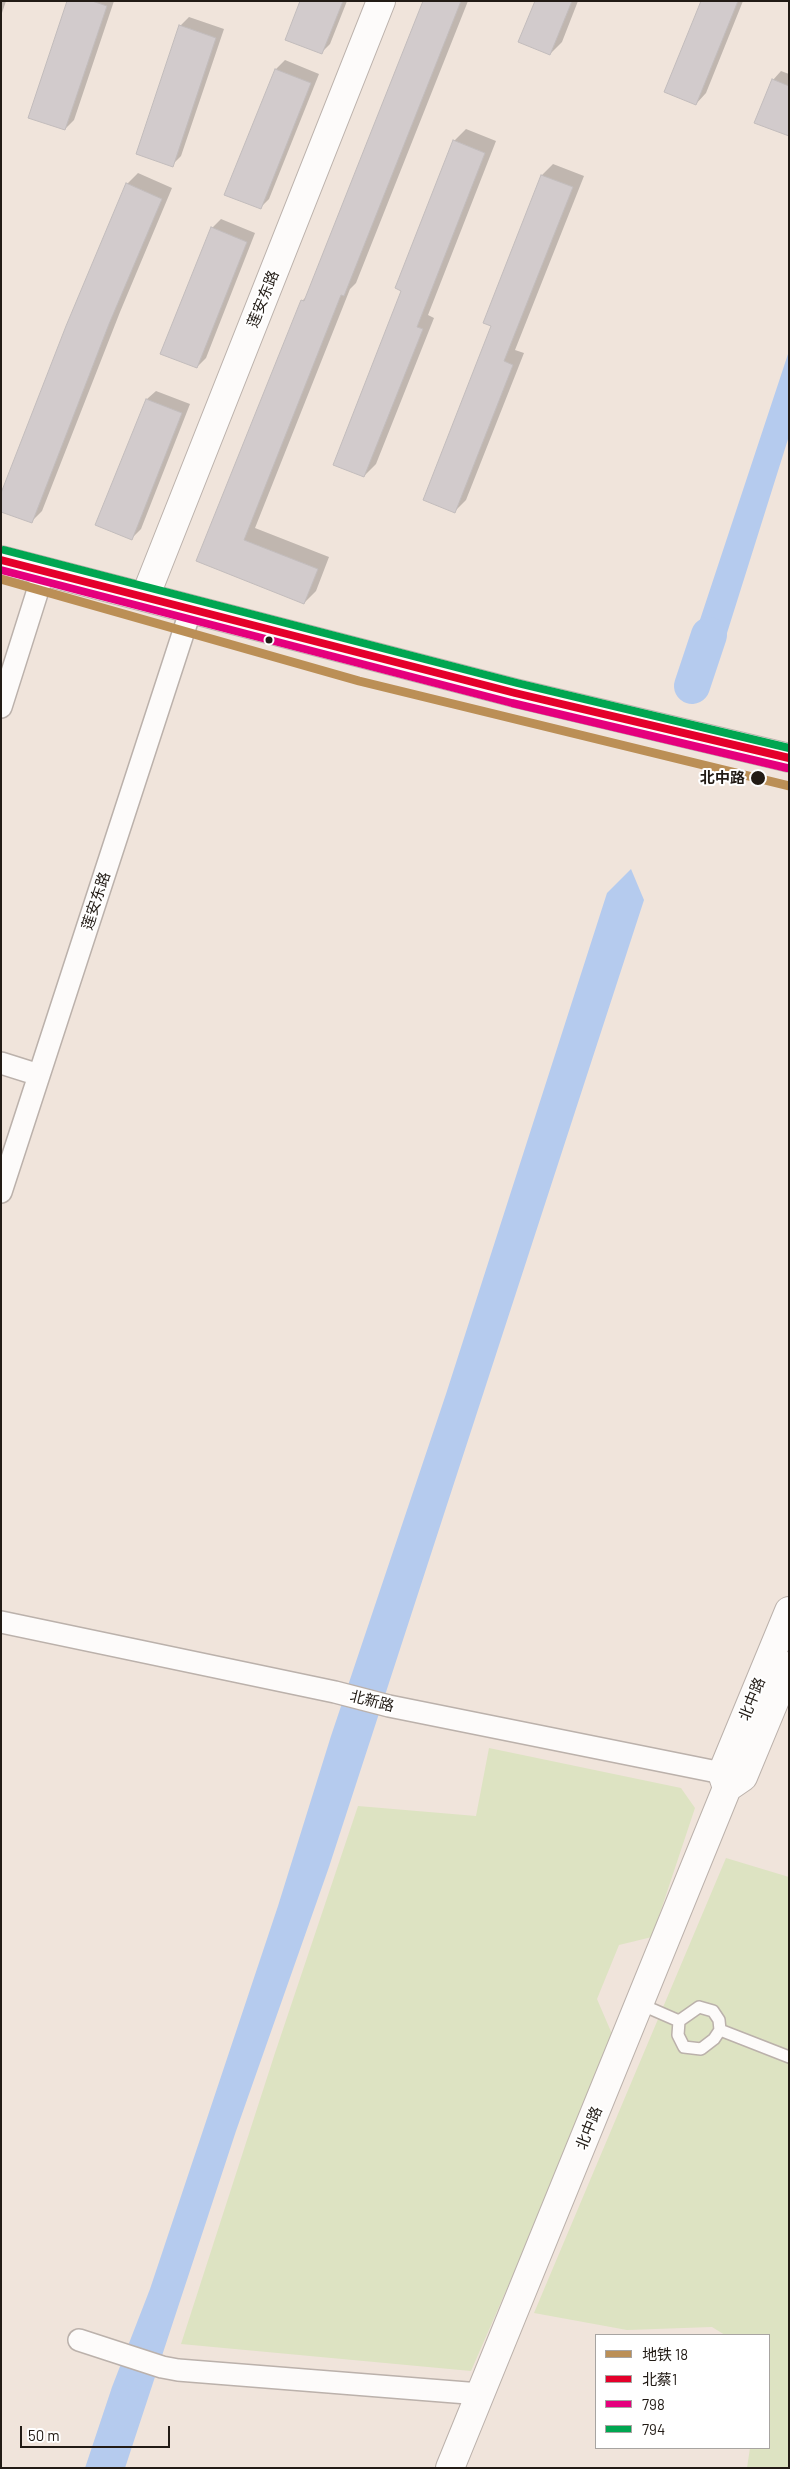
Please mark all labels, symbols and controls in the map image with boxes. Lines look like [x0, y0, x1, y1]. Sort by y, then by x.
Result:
street label: 莲安东路 [243, 268, 283, 330]
unlabelled marker [264, 635, 274, 645]
place label: 北中路 [700, 769, 745, 787]
marker: 北中路 [749, 769, 767, 787]
street label: 莲安东路 [78, 870, 114, 932]
street label: 北中路 [735, 1675, 769, 1723]
street label: 北新路 [348, 1687, 396, 1715]
street label: 北中路 [572, 2104, 606, 2152]
legend [595, 2334, 770, 2449]
text: 地铁 18 [642, 2345, 688, 2363]
text: 北蔡1 [642, 2370, 677, 2388]
text: 798 [642, 2395, 665, 2413]
scale bar [22, 2416, 172, 2448]
text: 794 [642, 2420, 665, 2438]
text: 50 m [28, 2426, 60, 2444]

